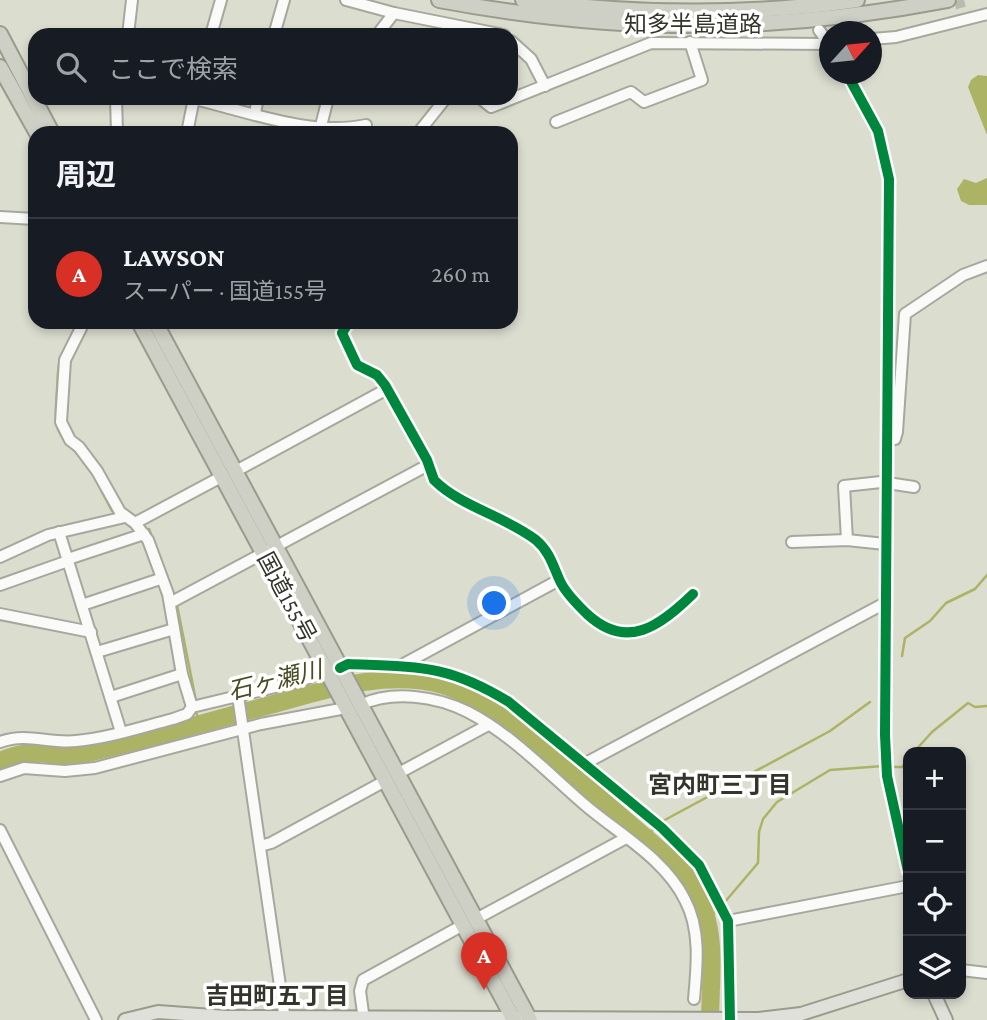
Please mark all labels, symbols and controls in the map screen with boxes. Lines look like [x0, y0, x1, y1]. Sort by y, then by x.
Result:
street label: 知多半島道路 [624, 11, 762, 37]
north arrow [819, 21, 882, 84]
search box [28, 28, 518, 105]
icon: search [52, 48, 90, 86]
text: ここで検索 [108, 55, 238, 84]
text: 周辺 [56, 158, 116, 191]
text: LAWSON [123, 243, 225, 272]
text: A [72, 261, 86, 287]
text: 260 m [432, 261, 490, 287]
text: スーパー · 国道155号 [123, 278, 327, 304]
street label: 国道155号 [252, 548, 322, 646]
your location [477, 586, 511, 620]
water label: 石ヶ瀬川 [225, 655, 328, 705]
map controls [903, 747, 966, 999]
button: + [903, 747, 966, 810]
district label: 宮内町三丁目 [648, 771, 792, 798]
button: − [903, 810, 966, 873]
button: locate [903, 873, 966, 936]
pin: A [461, 932, 507, 990]
button: layers [903, 936, 966, 999]
district label: 吉田町五丁目 [205, 982, 349, 1009]

